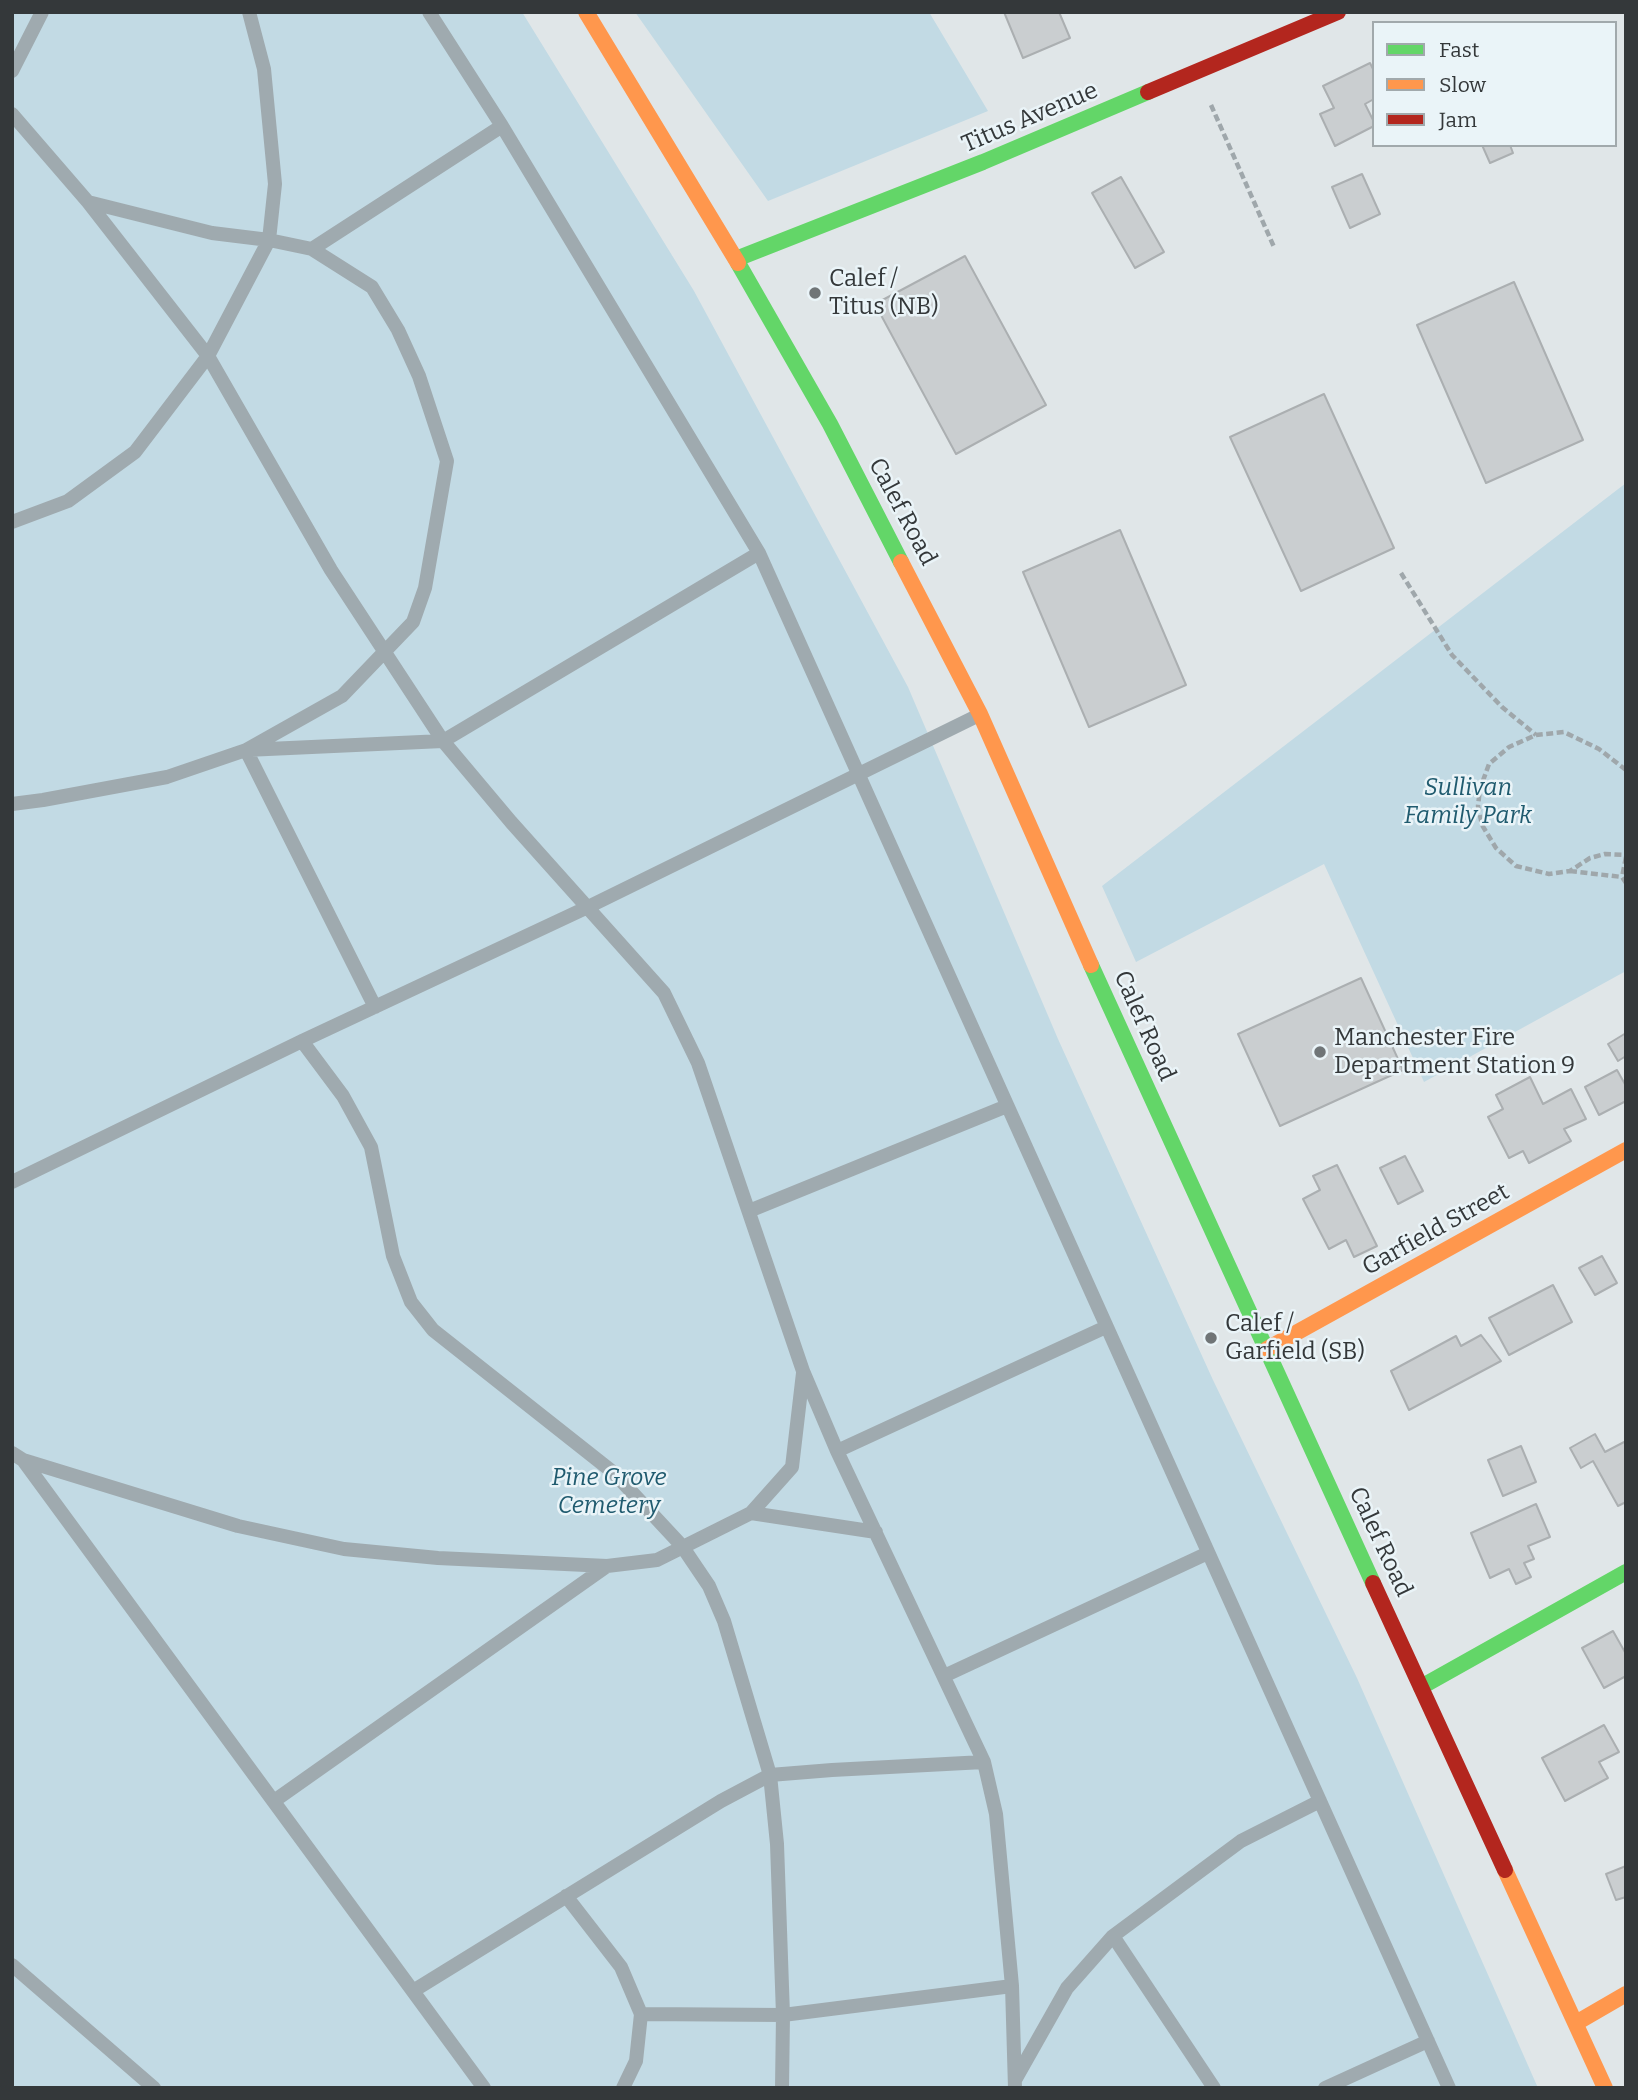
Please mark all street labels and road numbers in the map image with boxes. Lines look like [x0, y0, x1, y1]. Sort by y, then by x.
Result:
street label: Titus Avenue [958, 76, 1102, 160]
street label: Calef Road [862, 453, 942, 571]
street label: Calef Road [1107, 966, 1181, 1086]
street label: Garfield Street [1358, 1178, 1514, 1282]
street label: Calef Road [1342, 1483, 1418, 1601]

